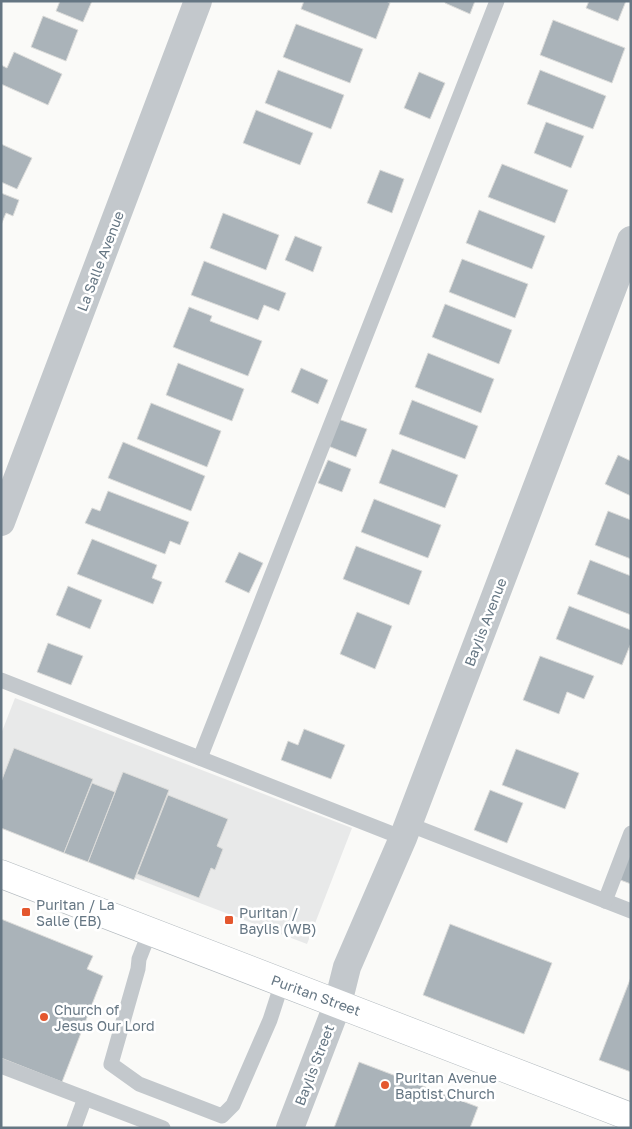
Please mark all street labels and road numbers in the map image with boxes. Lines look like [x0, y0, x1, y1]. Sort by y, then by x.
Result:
street label: La Salle Avenue [73, 208, 127, 314]
street label: Baylis Avenue [460, 575, 510, 669]
street label: Puritan Street [269, 971, 363, 1019]
street label: Baylis Street [291, 1022, 337, 1108]

